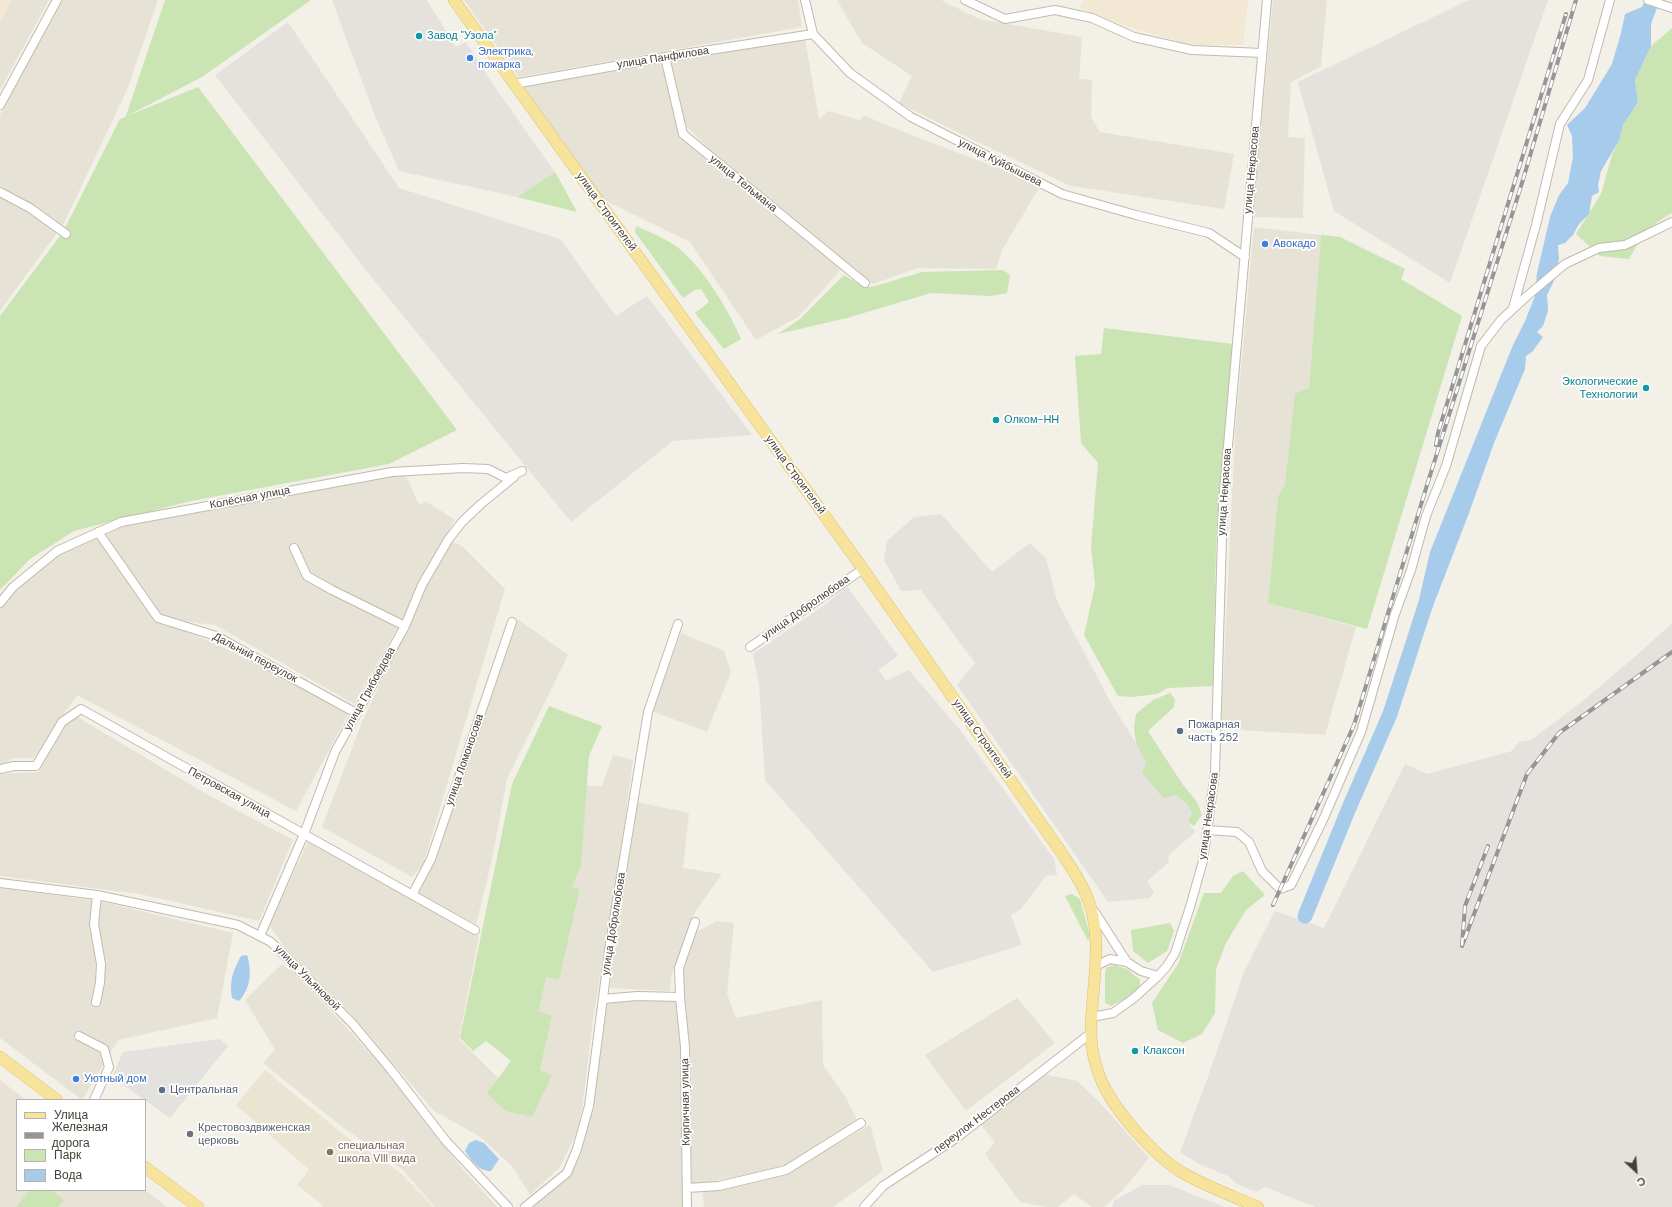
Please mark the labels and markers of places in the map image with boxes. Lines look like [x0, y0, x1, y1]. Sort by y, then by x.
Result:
place label: Завод "Узола" [427, 29, 497, 43]
marker: Завод "Узола" [414, 31, 424, 41]
place label: Электрика, пожарка [478, 45, 533, 71]
marker: Электрика, пожарка [465, 53, 475, 63]
place label: Авокадо [1273, 237, 1316, 251]
marker: Авокадо [1260, 239, 1270, 249]
place label: Экологические Технологии [1562, 375, 1638, 401]
marker: Экологические Технологии [1641, 383, 1651, 393]
place label: Олком-НН [1004, 413, 1059, 427]
marker: Олком-НН [991, 415, 1001, 425]
place label: Пожарная часть 252 [1188, 718, 1240, 744]
marker: Пожарная часть 252 [1175, 726, 1185, 736]
place label: Клаксон [1143, 1044, 1185, 1058]
marker: Клаксон [1130, 1046, 1140, 1056]
place label: Уютный дом [84, 1072, 147, 1086]
marker: Уютный дом [71, 1074, 81, 1084]
place label: Центральная [170, 1083, 238, 1097]
marker: Центральная [157, 1085, 167, 1095]
place label: Крестовоздвиженская церковь [198, 1121, 310, 1147]
marker: Крестовоздвиженская церковь [185, 1129, 195, 1139]
place label: специальная школа VIII вида [338, 1139, 416, 1165]
marker: специальная школа VIII вида [325, 1147, 335, 1157]

